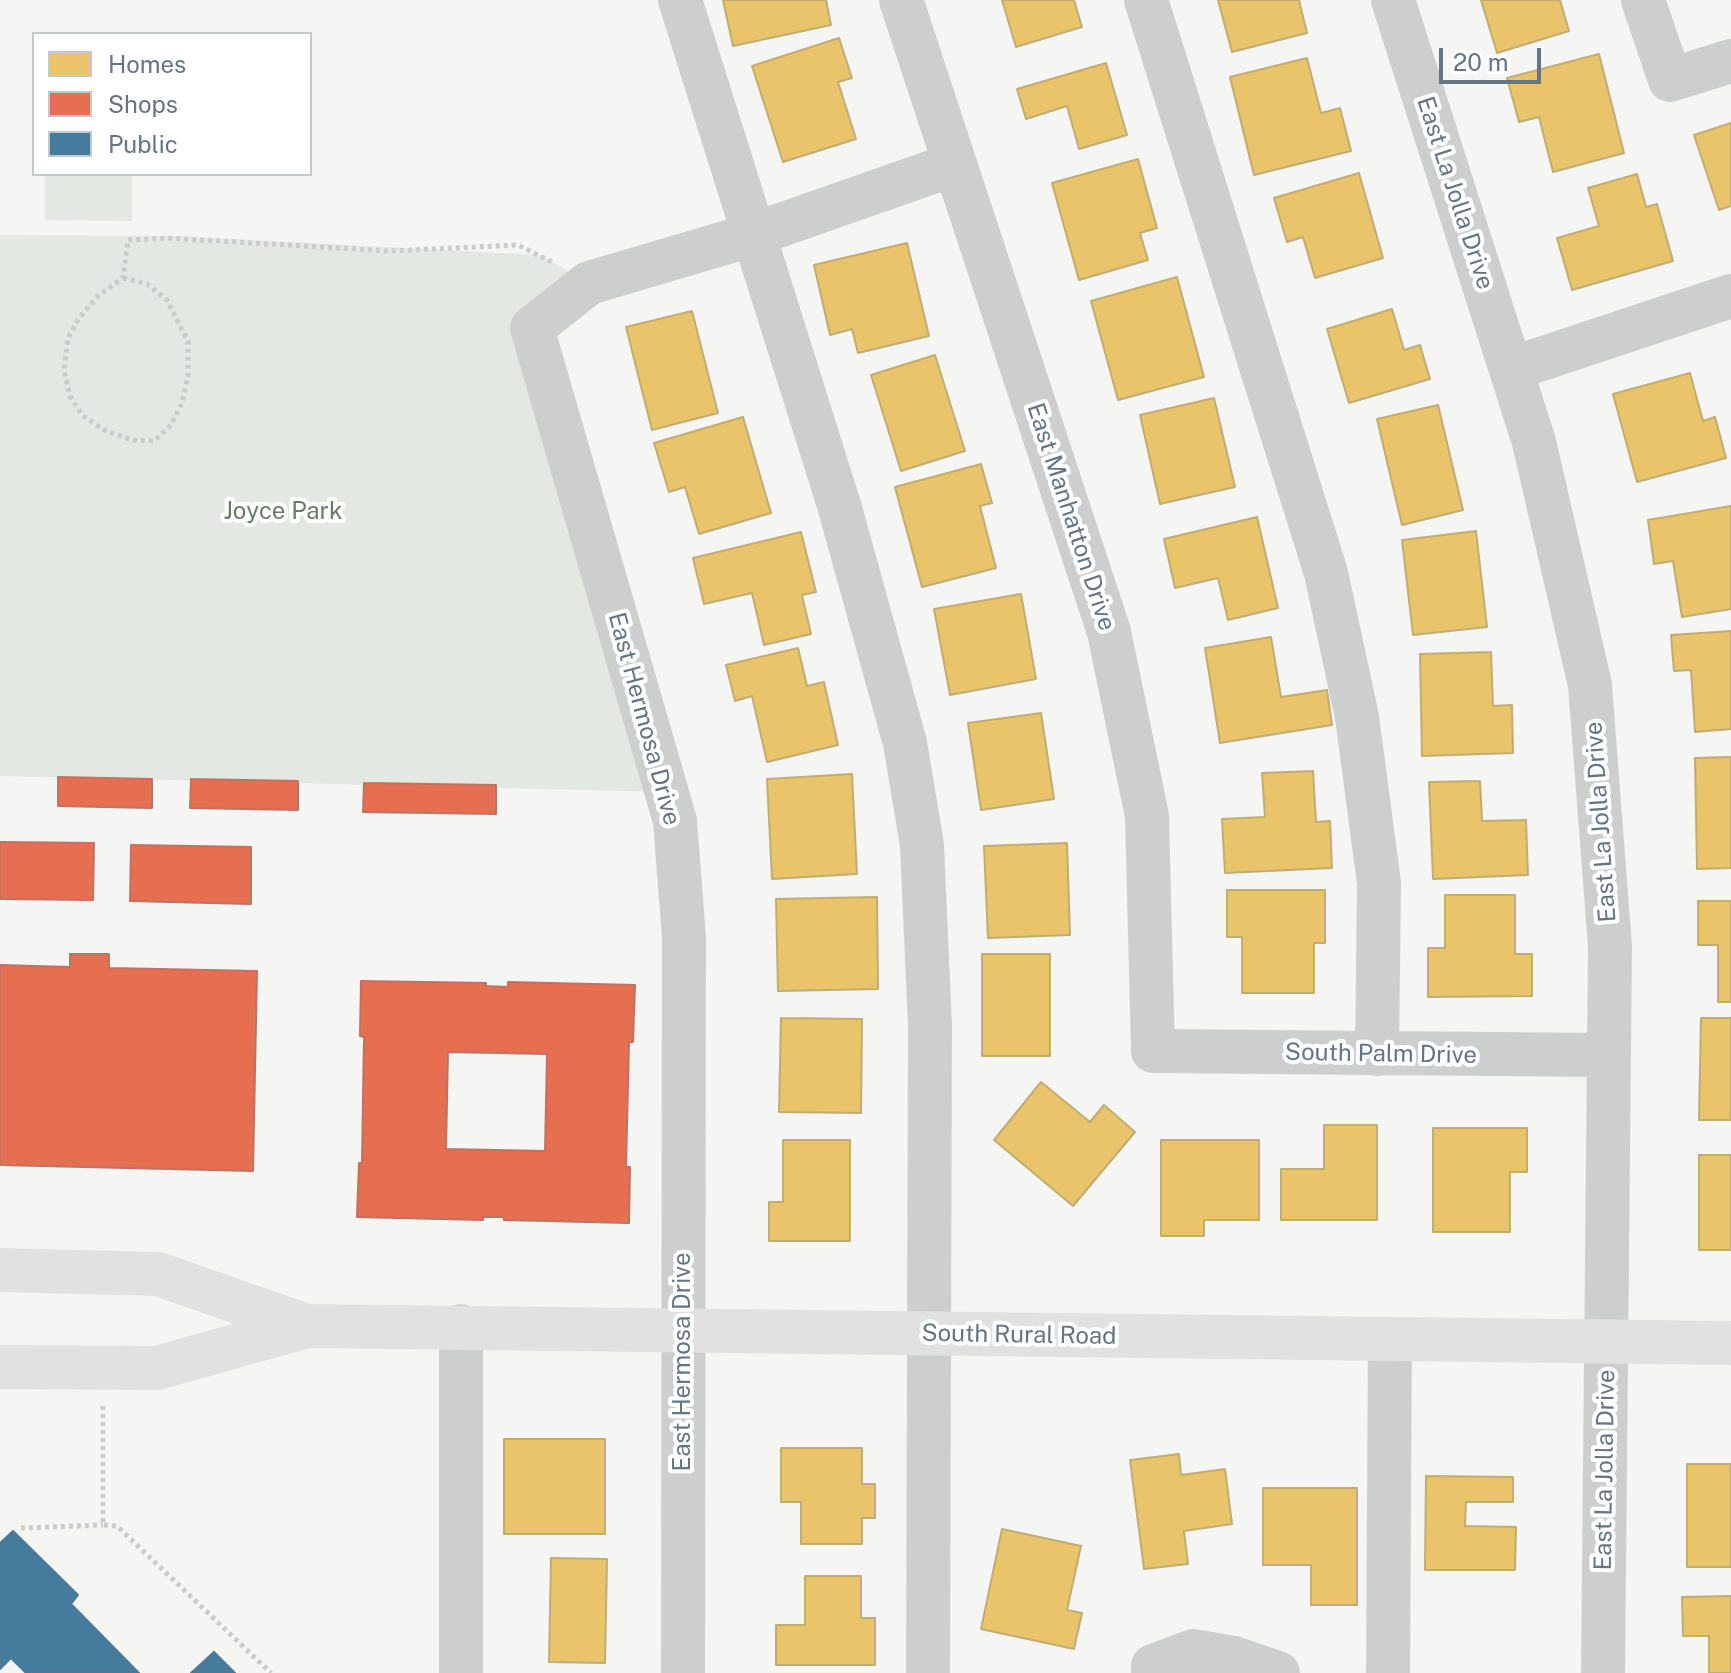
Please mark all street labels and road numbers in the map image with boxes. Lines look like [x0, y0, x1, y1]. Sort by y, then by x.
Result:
street label: East La Jolla Drive [1410, 93, 1500, 293]
street label: East Manhatton Drive [1021, 400, 1121, 634]
street label: East Hermosa Drive [602, 609, 686, 829]
street label: East La Jolla Drive [1580, 721, 1622, 923]
street label: South Palm Drive [1285, 1038, 1477, 1070]
street label: East Hermosa Drive [669, 1252, 697, 1472]
street label: South Rural Road [921, 1319, 1117, 1351]
street label: East La Jolla Drive [1589, 1369, 1621, 1571]

